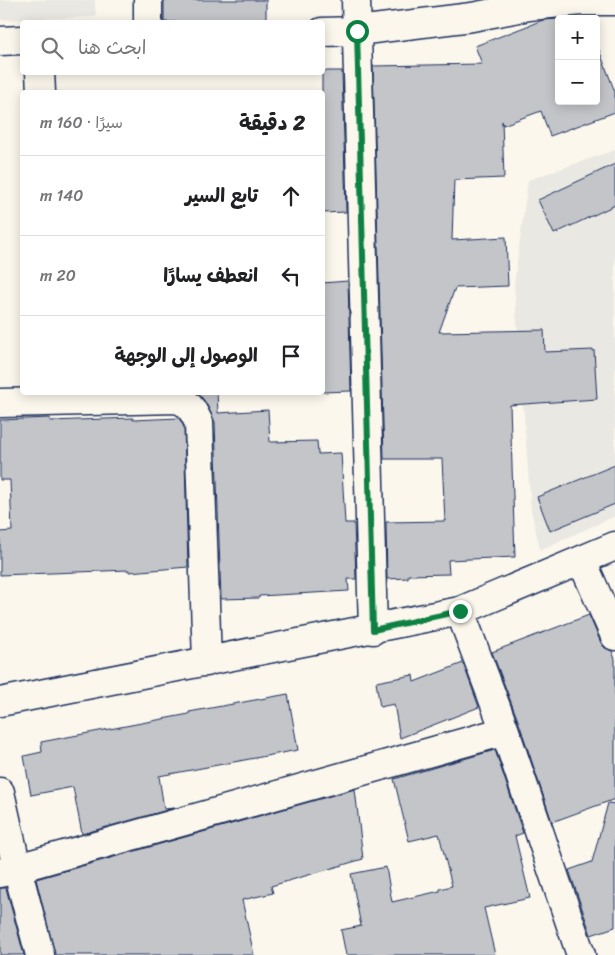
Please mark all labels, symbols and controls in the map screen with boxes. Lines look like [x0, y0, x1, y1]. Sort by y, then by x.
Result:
map controls [555, 15, 600, 105]
button: + [555, 15, 600, 60]
search box [20, 20, 325, 75]
route start [346, 20, 369, 43]
text: ابحث هنا [78, 31, 146, 64]
icon: search [38, 34, 66, 62]
button: − [555, 60, 600, 105]
text: 2 دقيقة [239, 104, 305, 142]
text: سيرًا · 160 m [40, 108, 123, 137]
text: تابع السير [185, 179, 258, 212]
text: 140 m [40, 181, 83, 210]
icon: ahead [277, 182, 305, 210]
text: انعطف يسارًا [163, 259, 258, 292]
text: 20 m [40, 261, 76, 290]
icon: left [277, 262, 305, 290]
text: الوصول إلى الوجهة [115, 339, 258, 372]
icon: arrive [277, 342, 305, 370]
route end [449, 600, 472, 623]

